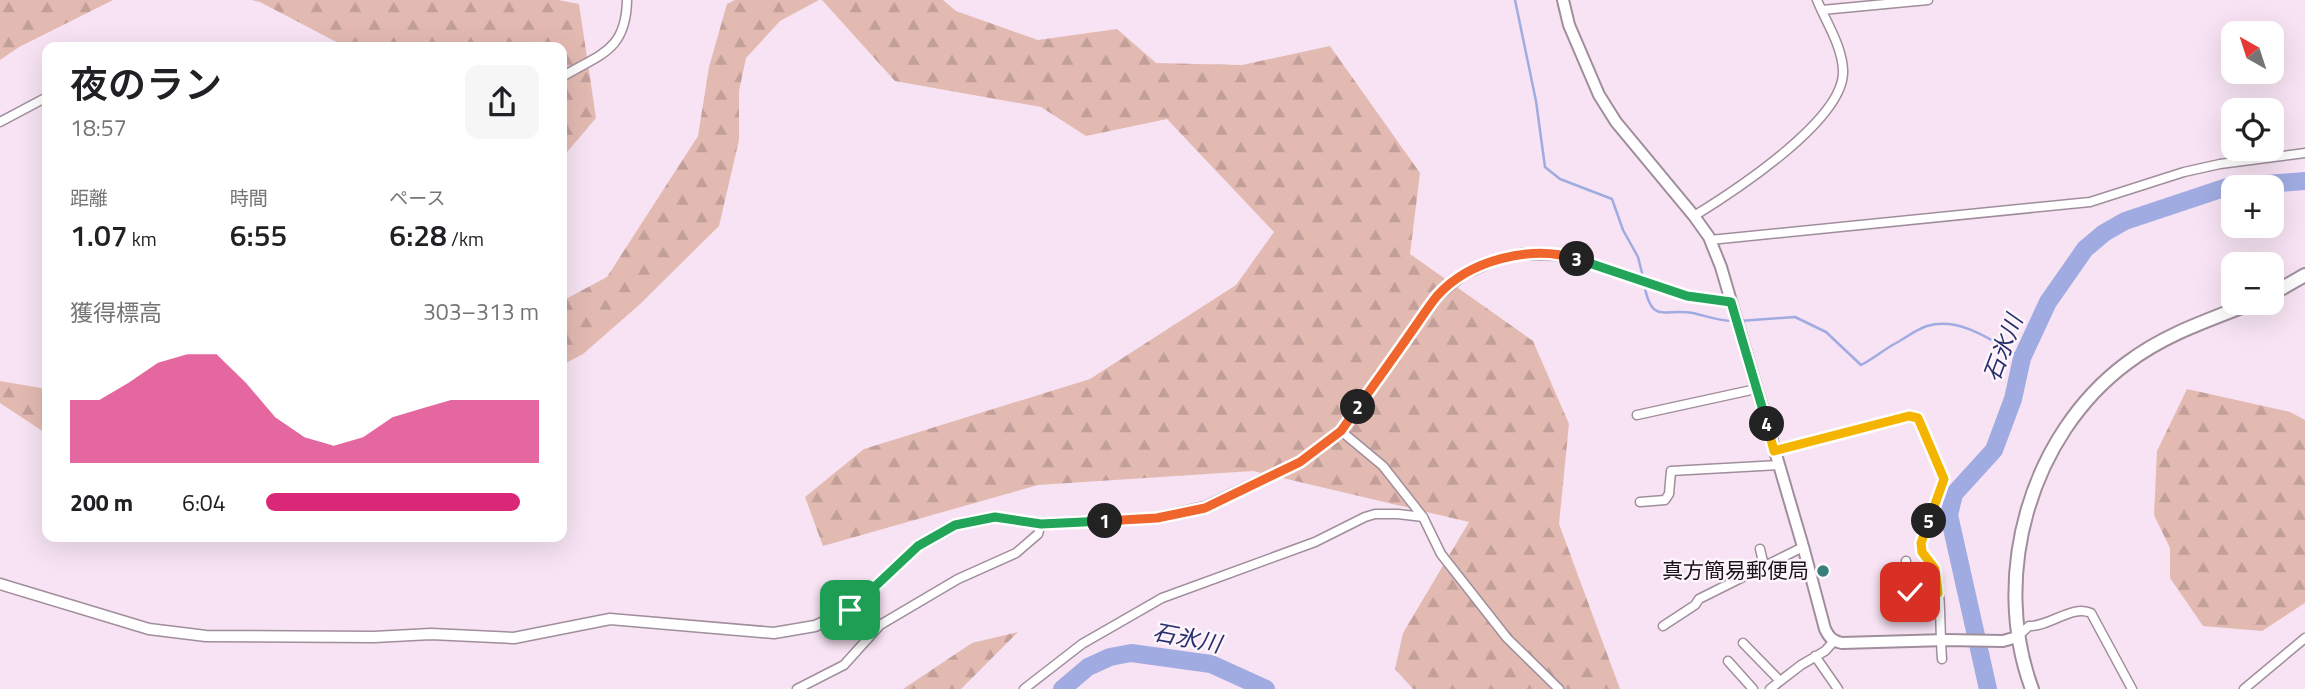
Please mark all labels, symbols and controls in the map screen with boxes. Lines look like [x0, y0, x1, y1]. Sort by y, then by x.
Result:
north arrow [2221, 21, 2284, 84]
map controls [2221, 21, 2284, 315]
text: 夜のラン [70, 55, 222, 113]
button: share [465, 65, 539, 139]
button: locate [2221, 98, 2284, 161]
text: 18:57 [70, 110, 127, 145]
button: + [2221, 175, 2284, 238]
text: 距離 [70, 183, 108, 212]
text: 時間 [230, 183, 268, 212]
text: ペース [389, 183, 445, 212]
text: 1.07 [70, 212, 128, 258]
text: 6:55 [230, 212, 287, 258]
text: 6:28 [389, 212, 447, 258]
text: km [128, 224, 157, 253]
text: /km [447, 224, 484, 253]
pin: 3 [1560, 242, 1594, 276]
text: 3 [1571, 244, 1582, 273]
button: − [2221, 252, 2284, 315]
text: 303–313 m [423, 294, 539, 329]
text: 獲得標高 [70, 295, 162, 330]
water label: 石氷川 [1974, 307, 2032, 386]
pin: 2 [1340, 390, 1376, 424]
text: 2 [1352, 392, 1363, 421]
pin: 4 [1750, 406, 1784, 442]
text: 4 [1761, 409, 1772, 438]
text: 200 m [70, 485, 133, 520]
text: 6:04 [182, 485, 226, 520]
pin: 1 [1088, 504, 1122, 538]
pin: 5 [1912, 504, 1946, 538]
text: 1 [1099, 506, 1110, 535]
text: 5 [1923, 506, 1934, 535]
place label: 真方簡易郵便局 [1662, 554, 1809, 586]
pin [1880, 562, 1940, 622]
marker: 真方簡易郵便局 [1815, 563, 1831, 579]
icon: check [1891, 573, 1929, 611]
pin [820, 580, 880, 640]
icon: arrive [831, 591, 869, 629]
water label: 石氷川 [1150, 614, 1227, 662]

